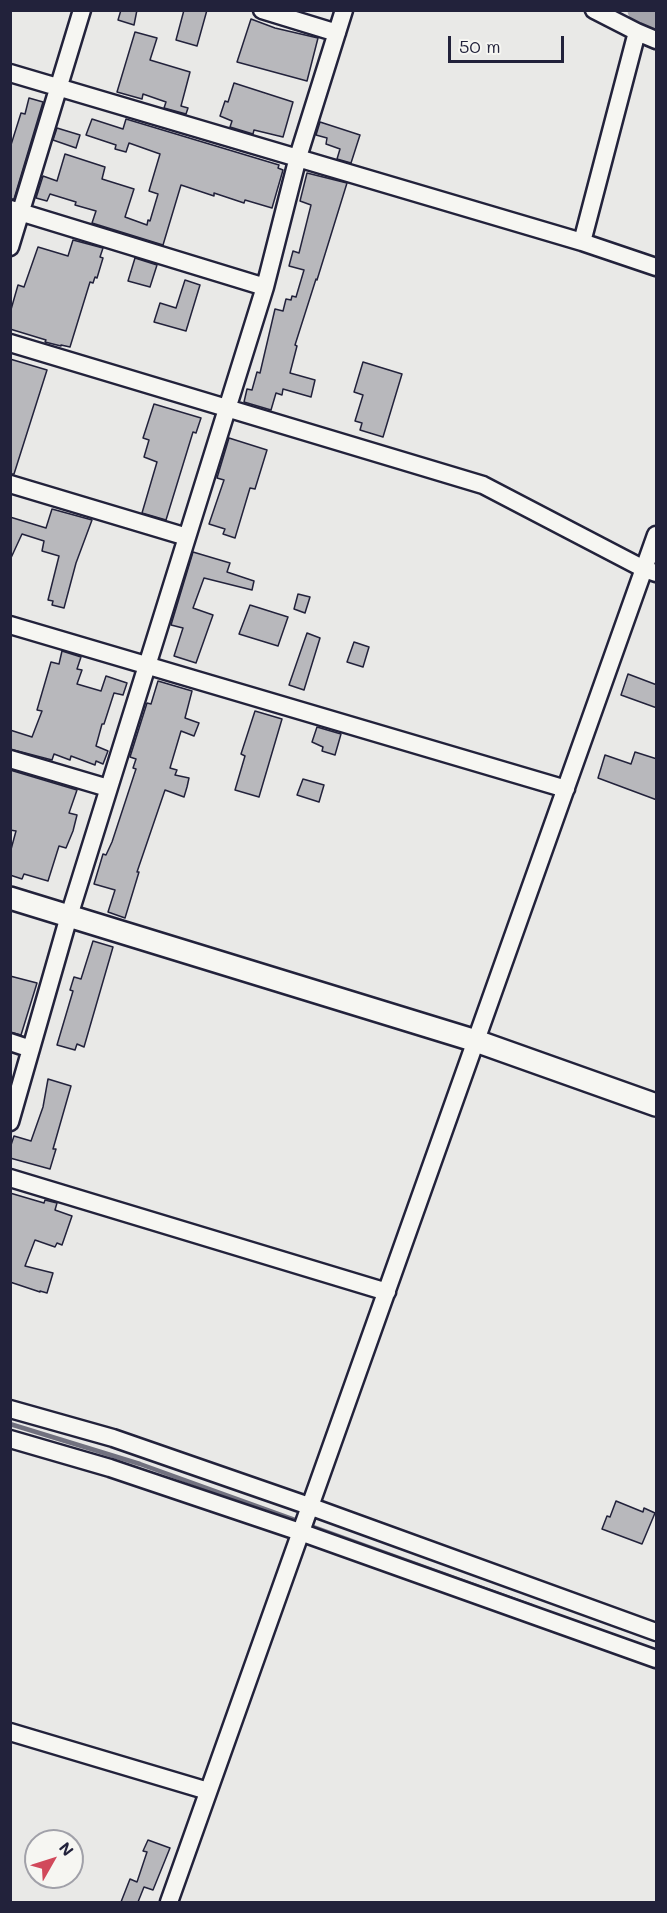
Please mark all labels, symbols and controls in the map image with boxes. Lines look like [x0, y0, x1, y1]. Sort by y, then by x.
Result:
scale bar [451, 24, 566, 62]
text: 50 m [459, 34, 501, 58]
north arrow [24, 1829, 84, 1889]
text: N [55, 1837, 79, 1860]

